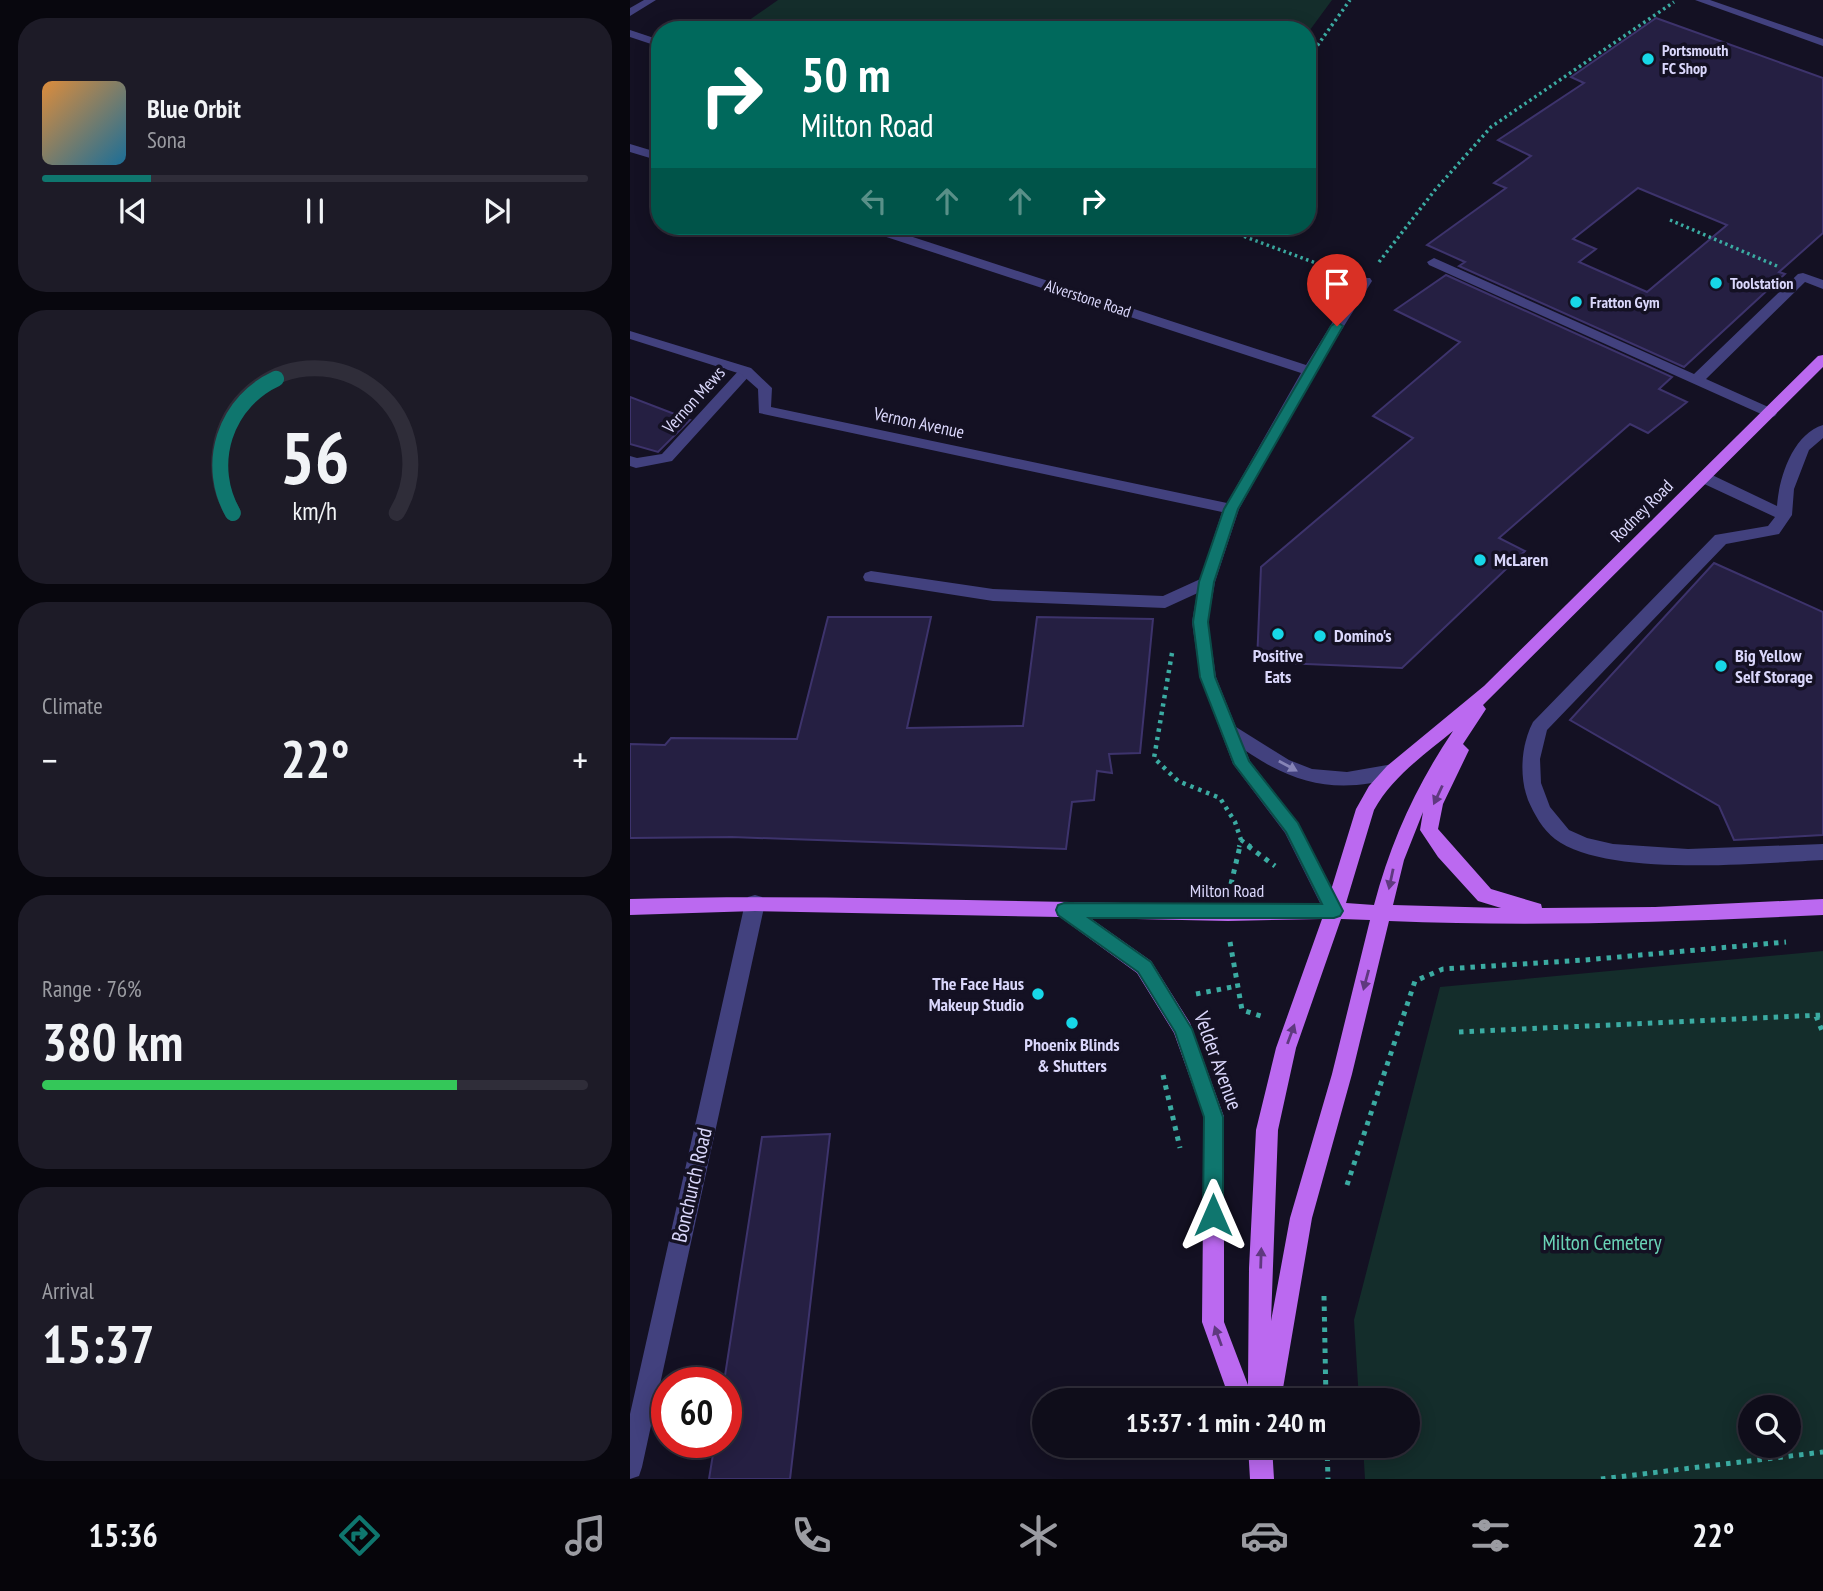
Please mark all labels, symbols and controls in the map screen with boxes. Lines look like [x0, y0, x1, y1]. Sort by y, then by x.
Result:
place label: Portsmouth FC Shop [1662, 40, 1728, 78]
text: 50 m [801, 42, 890, 106]
icon: right [686, 49, 777, 140]
marker: Portsmouth FC Shop [1640, 51, 1656, 67]
text: Blue Orbit [147, 92, 241, 125]
text: Milton Road [801, 104, 934, 146]
text: Sona [147, 125, 186, 154]
icon: left [855, 182, 893, 220]
icon: ahead [928, 182, 966, 220]
icon: ahead [1001, 182, 1039, 220]
icon: right [1074, 182, 1112, 220]
icon: previous [114, 192, 152, 230]
icon: pause [296, 192, 334, 230]
icon: next [478, 192, 516, 230]
pin [1307, 254, 1367, 326]
icon: arrive [1318, 265, 1356, 303]
place label: Toolstation [1730, 273, 1793, 293]
street label: Alverstone Road [1042, 275, 1134, 321]
marker: Toolstation [1708, 275, 1724, 291]
place label: Fratton Gym [1590, 292, 1660, 312]
marker: Fratton Gym [1568, 294, 1584, 310]
street label: Vernon Mews [657, 361, 730, 439]
street label: Vernon Avenue [871, 401, 967, 443]
text: 56 [280, 410, 350, 504]
street label: Rodney Road [1605, 474, 1678, 547]
text: km/h [293, 495, 337, 527]
place label: McLaren [1494, 548, 1548, 571]
marker: McLaren [1472, 552, 1488, 568]
place label: Domino's [1334, 624, 1392, 647]
marker: Positive Eats [1270, 626, 1286, 642]
marker: Domino's [1312, 628, 1328, 644]
place label: Positive Eats [1253, 644, 1304, 688]
place label: Big Yellow Self Storage [1735, 644, 1813, 688]
marker: Big Yellow Self Storage [1713, 658, 1729, 674]
text: Climate [42, 691, 103, 720]
text: 22° [281, 725, 349, 792]
text: − [42, 735, 58, 784]
text: + [572, 735, 588, 784]
one-way arrow [1278, 760, 1297, 772]
one-way arrow [1432, 785, 1444, 805]
one-way arrow [1385, 868, 1396, 890]
street label: Milton Road [1190, 879, 1264, 902]
one-way arrow [1360, 969, 1371, 991]
place label: The Face Haus Makeup Studio [929, 972, 1024, 1016]
text: Range · 76% [42, 974, 142, 1003]
marker: The Face Haus Makeup Studio [1030, 986, 1046, 1002]
street label: Velder Avenue [1188, 1007, 1249, 1114]
text: 380 km [42, 1008, 183, 1075]
marker: Phoenix Blinds & Shutters [1064, 1015, 1080, 1031]
one-way arrow [1286, 1024, 1297, 1045]
place label: Phoenix Blinds & Shutters [1024, 1033, 1120, 1077]
street label: Bonchurch Road [665, 1125, 718, 1245]
position arrow [1176, 1178, 1250, 1252]
park label: Milton Cemetery [1542, 1229, 1662, 1256]
one-way arrow [1255, 1247, 1266, 1269]
text: Arrival [42, 1276, 94, 1305]
text: 15:37 [42, 1310, 154, 1377]
one-way arrow [1212, 1325, 1223, 1346]
speed limit sign: 60 [651, 1367, 742, 1458]
map controls [1738, 1395, 1801, 1458]
button: search [1738, 1395, 1801, 1458]
text: 15:37 · 1 min · 240 m [1126, 1406, 1326, 1439]
icon: directions [335, 1511, 384, 1560]
icon: music [561, 1511, 610, 1560]
icon: phone [787, 1511, 836, 1560]
icon: climate [1014, 1511, 1063, 1560]
icon: car [1240, 1511, 1289, 1560]
icon: filters [1466, 1511, 1515, 1560]
text: 15:36 [89, 1514, 158, 1556]
text: 22° [1692, 1514, 1734, 1556]

